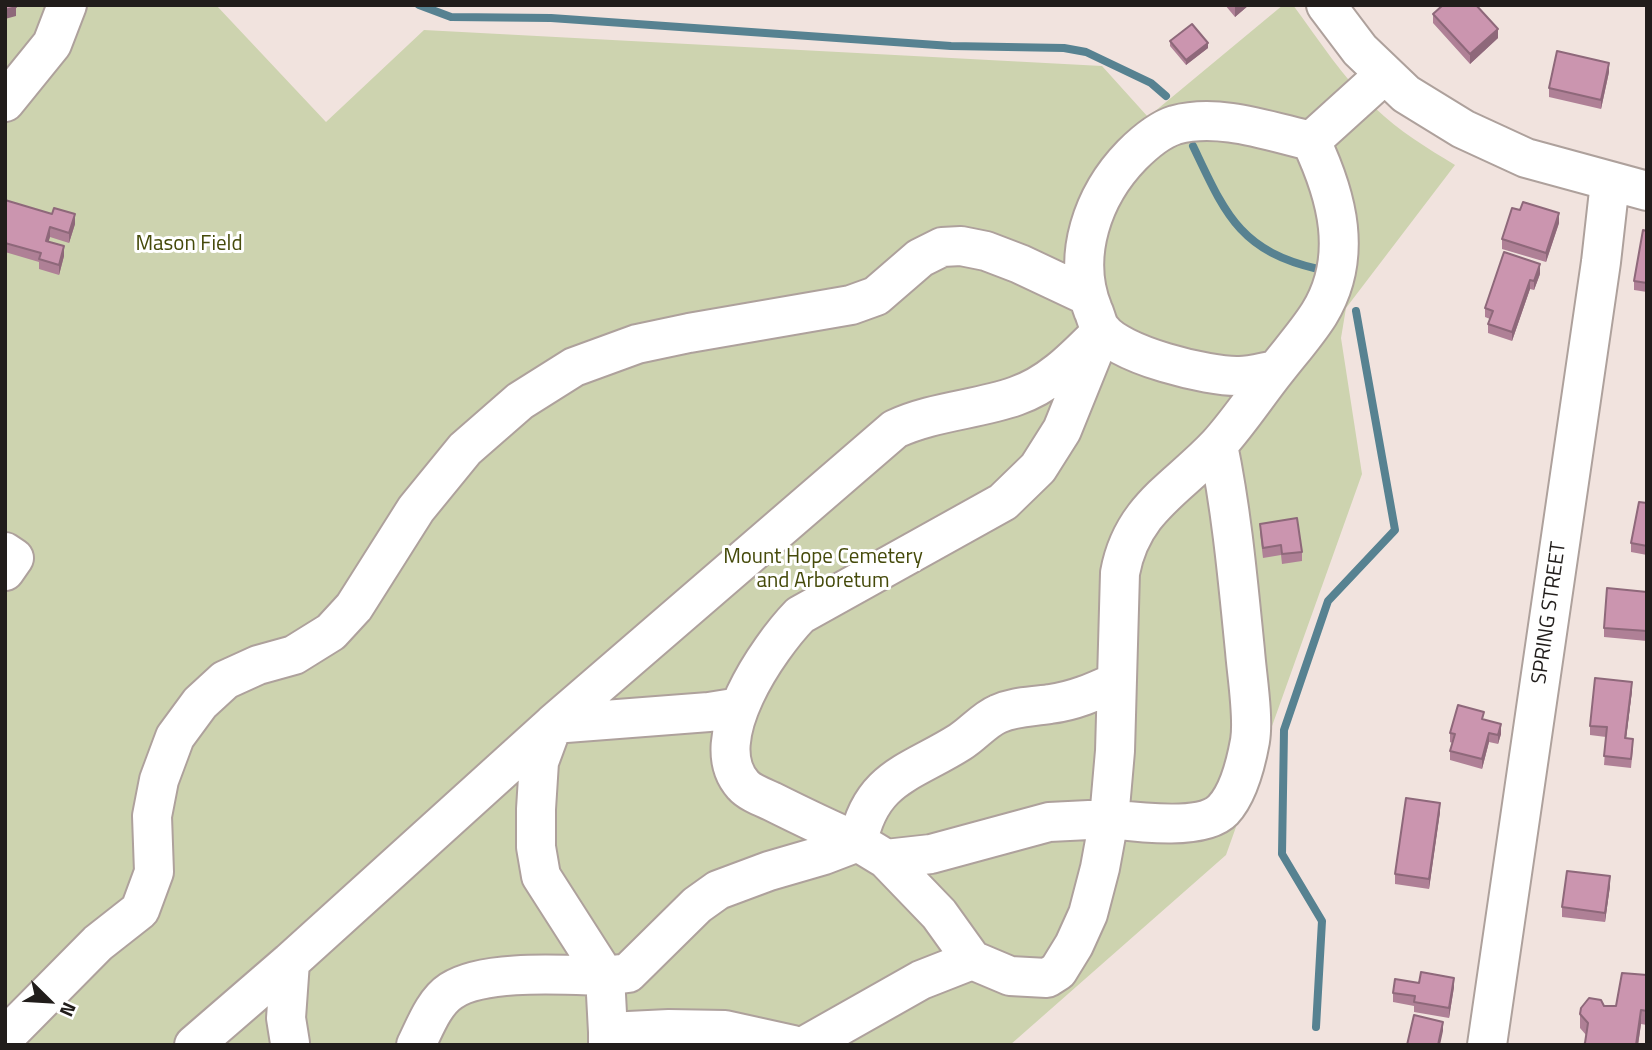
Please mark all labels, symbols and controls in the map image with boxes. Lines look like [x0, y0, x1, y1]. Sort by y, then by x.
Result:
park label: Mason Field [135, 232, 243, 258]
street label: SPRING STREET [1528, 540, 1572, 686]
park label: Mount Hope Cemetery and Arboretum [723, 545, 923, 595]
north arrow [14, 966, 84, 1036]
text: N [53, 998, 85, 1022]

